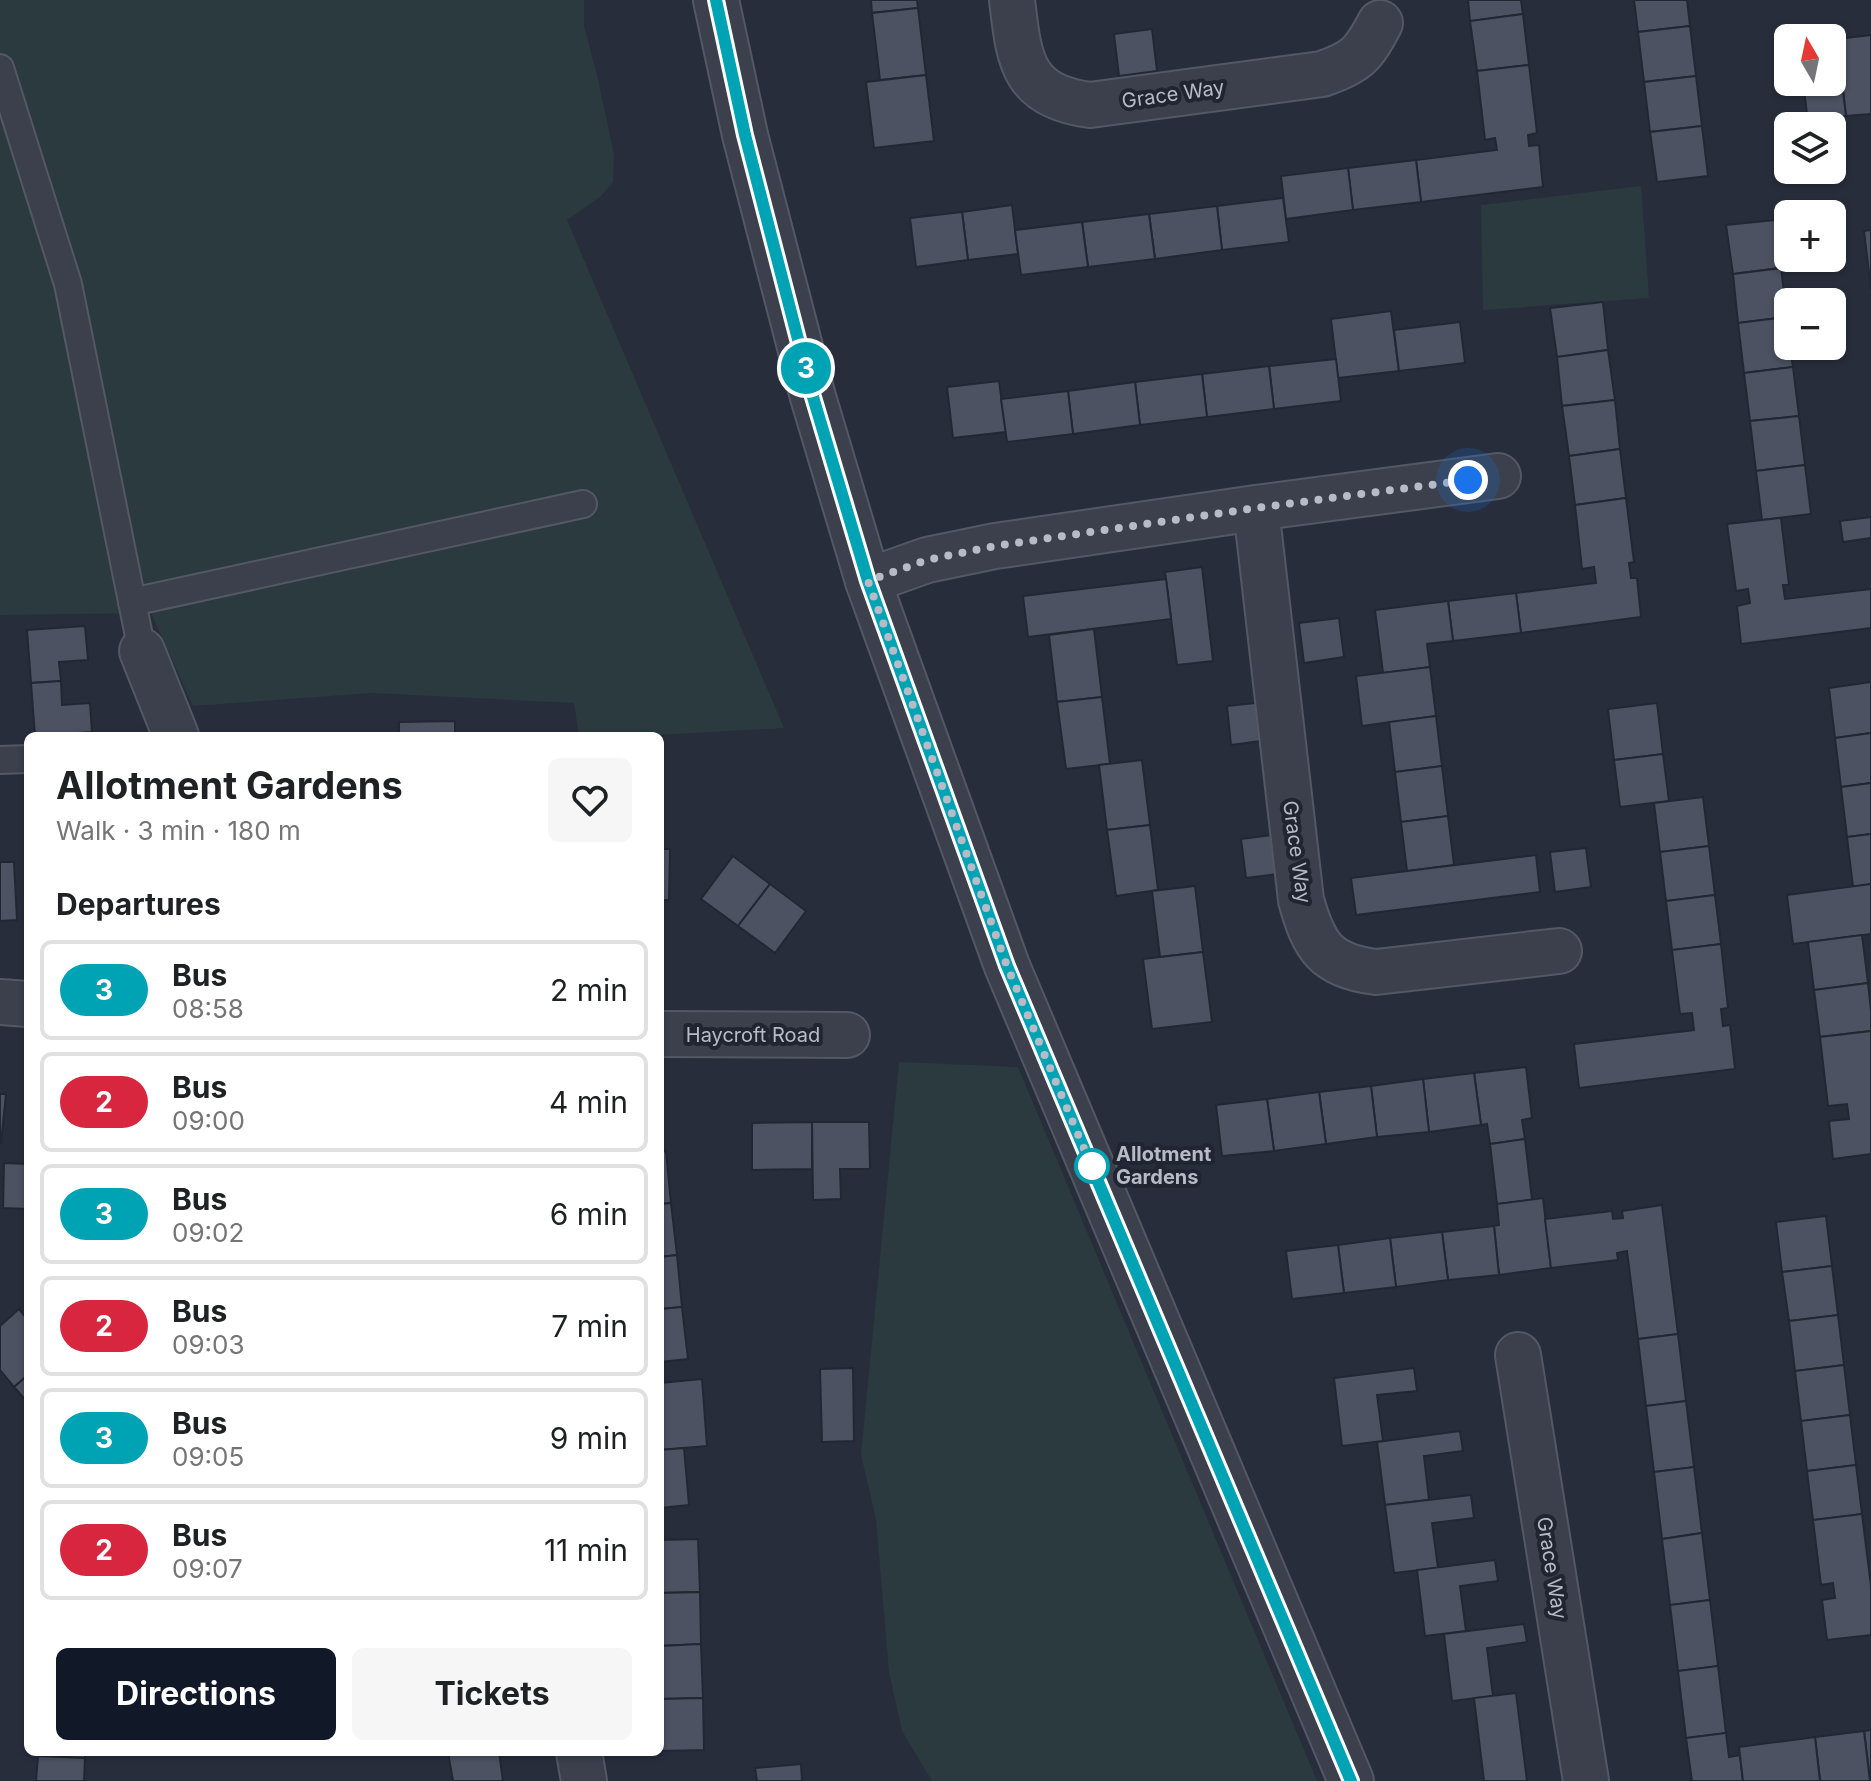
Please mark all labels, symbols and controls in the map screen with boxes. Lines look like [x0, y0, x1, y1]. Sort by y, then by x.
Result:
north arrow [1774, 24, 1846, 96]
map controls [1774, 24, 1846, 360]
street label: Grace Way [1120, 75, 1226, 113]
button: layers [1774, 112, 1846, 184]
button: + [1774, 200, 1846, 272]
button: − [1774, 288, 1846, 360]
line badge: 3 [780, 342, 832, 394]
text: 3 [797, 351, 815, 385]
your location [1448, 460, 1488, 500]
button: heart [548, 758, 632, 842]
text: Allotment Gardens [56, 762, 403, 808]
street label: Grace Way [1278, 799, 1316, 905]
text: Walk · 3 min · 180 m [56, 815, 301, 846]
text: Departures [56, 886, 221, 922]
text: Bus [172, 957, 227, 993]
text: 2 min [550, 972, 628, 1008]
text: 3 [95, 973, 113, 1007]
text: 08:58 [172, 993, 244, 1024]
street label: Haycroft Road [686, 1023, 820, 1047]
text: Bus [172, 1069, 227, 1105]
text: 4 min [549, 1084, 628, 1120]
text: 2 [95, 1085, 113, 1119]
text: 09:00 [172, 1105, 245, 1136]
place label: Allotment Gardens [1116, 1142, 1211, 1189]
marker: Allotment Gardens [1075, 1149, 1109, 1183]
text: Bus [172, 1181, 227, 1217]
text: 6 min [550, 1196, 628, 1232]
text: 3 [95, 1197, 113, 1231]
text: 09:02 [172, 1217, 244, 1248]
text: Bus [172, 1293, 227, 1329]
text: 7 min [551, 1308, 628, 1344]
text: 2 [95, 1309, 113, 1343]
text: 09:03 [172, 1329, 244, 1360]
text: Bus [172, 1405, 227, 1441]
text: 9 min [550, 1420, 628, 1456]
text: 3 [95, 1421, 113, 1455]
text: 09:05 [172, 1441, 244, 1472]
street label: Grace Way [1532, 1515, 1572, 1621]
text: Bus [172, 1517, 227, 1553]
text: 11 min [544, 1532, 628, 1568]
text: 2 [95, 1533, 113, 1567]
text: 09:07 [172, 1553, 243, 1584]
button: Directions [56, 1648, 336, 1740]
button: Tickets [352, 1648, 632, 1740]

